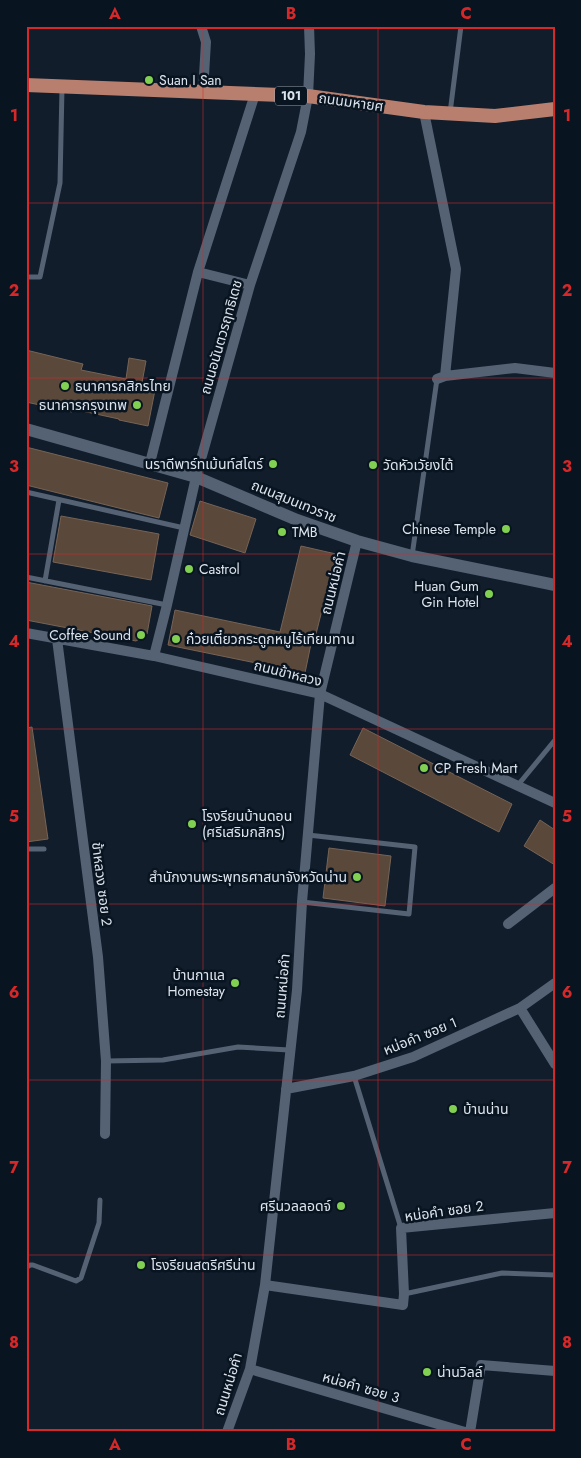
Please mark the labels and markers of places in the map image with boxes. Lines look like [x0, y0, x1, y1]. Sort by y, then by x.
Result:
place label: Suan I San [159, 70, 222, 90]
marker: Suan I San [143, 74, 155, 86]
place label: ธนาคารกสิกรไทย [75, 376, 171, 396]
marker: ธนาคารกสิกรไทย [59, 380, 71, 392]
place label: ธนาคารกรุงเทพ [39, 395, 127, 415]
marker: ธนาคารกรุงเทพ [131, 399, 143, 411]
place label: นราดีพาร์ทเม้นท์สโตร์ [145, 454, 264, 474]
place label: วัดหัวเวัยงไต้ [383, 455, 453, 475]
marker: นราดีพาร์ทเม้นท์สโตร์ [267, 458, 279, 470]
marker: วัดหัวเวัยงไต้ [367, 459, 379, 471]
place label: Chinese Temple [402, 519, 496, 539]
place label: TMB [292, 522, 318, 542]
marker: Chinese Temple [500, 523, 512, 535]
marker: TMB [276, 526, 288, 538]
place label: Castrol [199, 559, 240, 579]
marker: Castrol [183, 563, 195, 575]
place label: Huan Gum Gin Hotel [414, 576, 479, 612]
marker: Huan Gum Gin Hotel [483, 588, 495, 600]
place label: Coffee Sound [49, 625, 131, 645]
marker: Coffee Sound [135, 629, 147, 641]
place label: ก๋วยเตี๋ยวกระดูกหมูไร้เทียมทาน [186, 629, 355, 649]
marker: ก๋วยเตี๋ยวกระดูกหมูไร้เทียมทาน [170, 633, 182, 645]
place label: CP Fresh Mart [434, 758, 518, 778]
marker: CP Fresh Mart [418, 762, 430, 774]
place label: โรงรียนบ้านดอน (ศรีเสริมกสิกร) [202, 806, 292, 842]
marker: โรงรียนบ้านดอน (ศรีเสริมกสิกร) [186, 818, 198, 830]
place label: สำนักงานพระพุทธศาสนาจังหวัดน่าน [149, 867, 347, 887]
marker: สำนักงานพระพุทธศาสนาจังหวัดน่าน [351, 871, 363, 883]
place label: บ้านกาแล Homestay [167, 965, 226, 1001]
marker: บ้านกาแล Homestay [229, 977, 241, 989]
place label: บ้านน่าน [463, 1099, 509, 1119]
marker: บ้านน่าน [447, 1103, 459, 1115]
place label: ศรีนวลลอดจ์ [260, 1196, 331, 1216]
marker: ศรีนวลลอดจ์ [335, 1200, 347, 1212]
place label: โรงรียนสตรีศรีน่าน [151, 1255, 255, 1275]
marker: โรงรียนสตรีศรีน่าน [135, 1259, 147, 1271]
place label: น่านวิลล์ [437, 1362, 483, 1382]
marker: น่านวิลล์ [421, 1366, 433, 1378]

